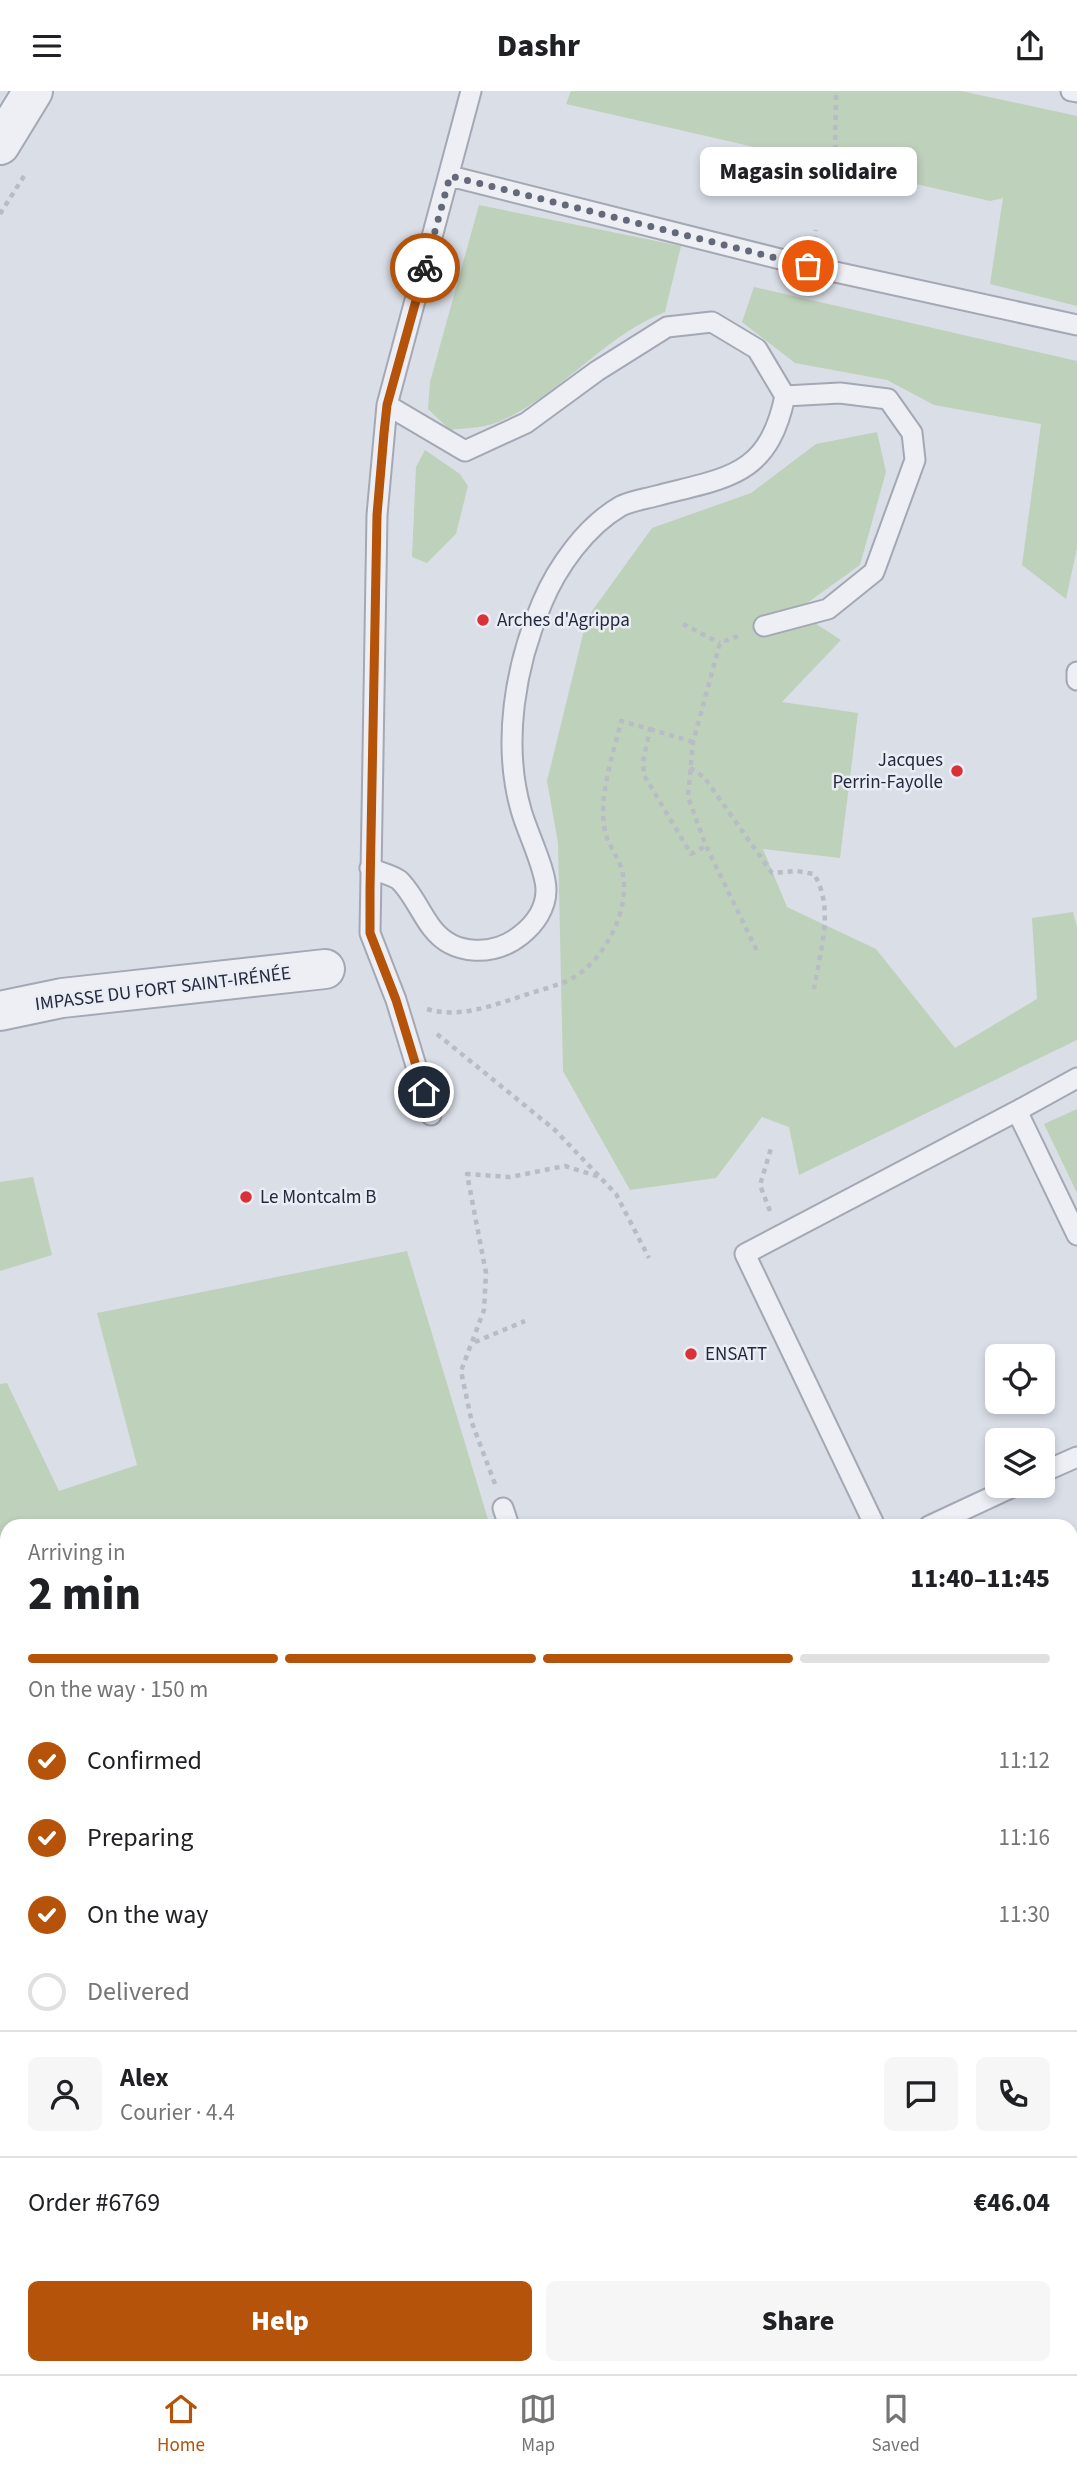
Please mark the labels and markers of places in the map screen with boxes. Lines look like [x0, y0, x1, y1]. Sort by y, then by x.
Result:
callout: Magasin solidaire [700, 147, 917, 196]
pin [778, 236, 838, 296]
place label: Arches d'Agrippa [497, 607, 630, 634]
marker: Arches d'Agrippa [475, 612, 491, 628]
place label: Jacques Perrin-Fayolle [833, 747, 943, 796]
marker: Jacques Perrin-Fayolle [949, 763, 965, 779]
pin [394, 1062, 454, 1122]
place label: Le Montcalm B [260, 1184, 377, 1211]
marker: Le Montcalm B [238, 1189, 254, 1205]
place label: ENSATT [705, 1341, 767, 1368]
marker: ENSATT [683, 1346, 699, 1362]

